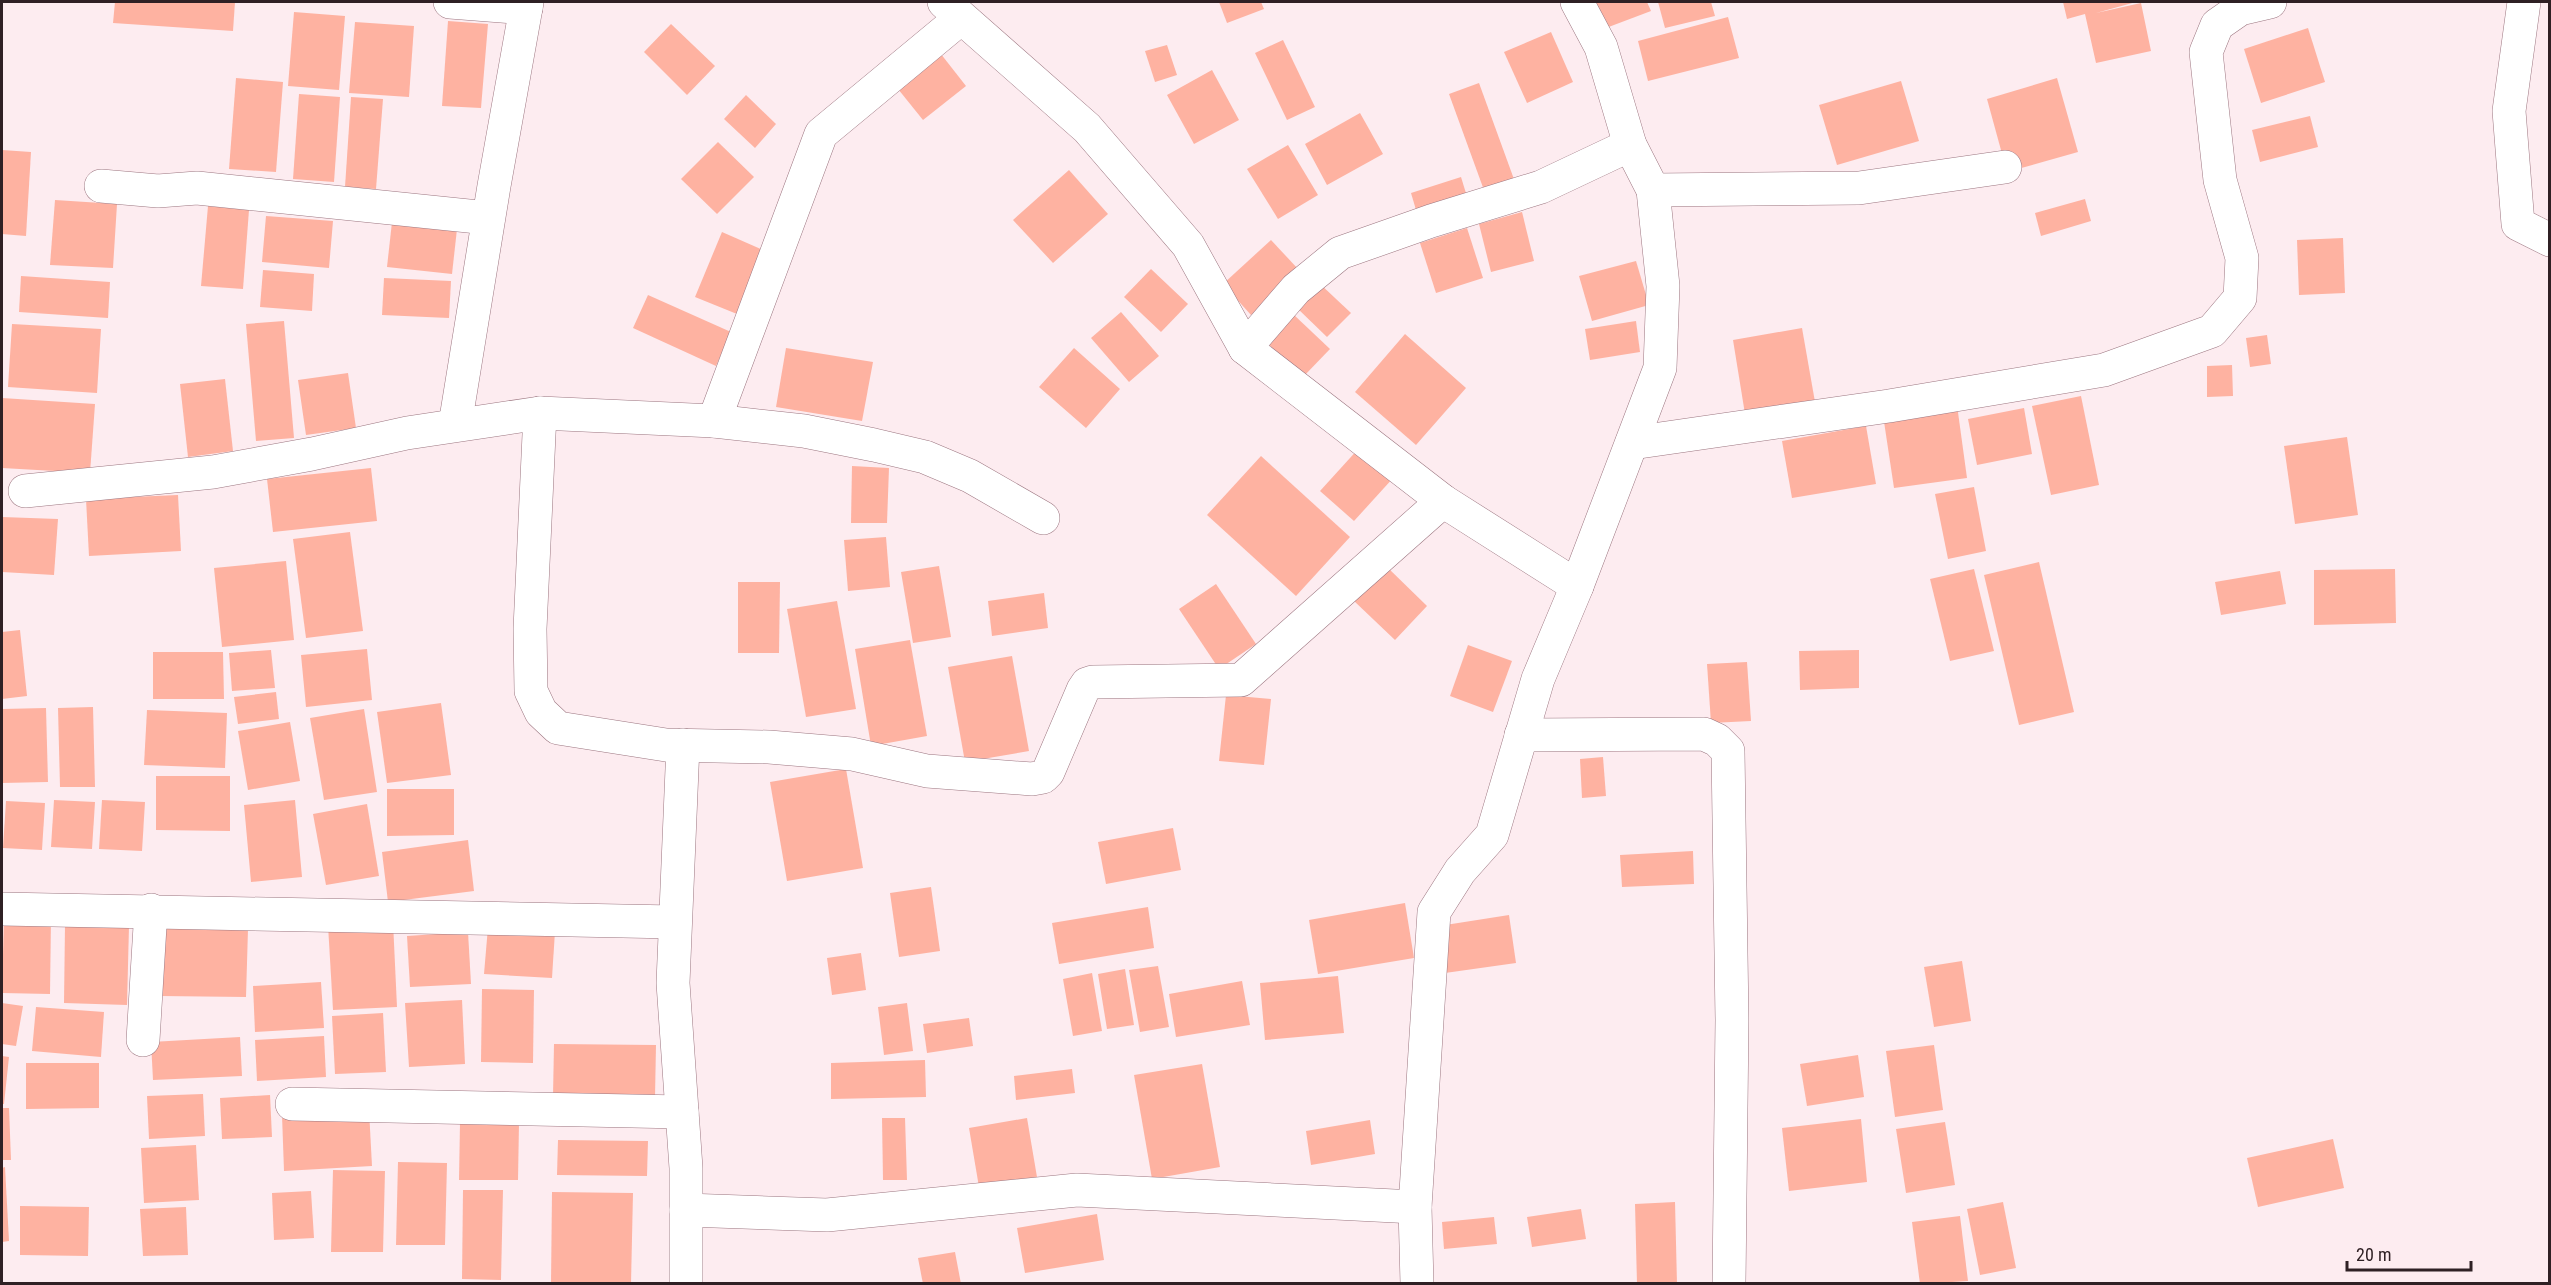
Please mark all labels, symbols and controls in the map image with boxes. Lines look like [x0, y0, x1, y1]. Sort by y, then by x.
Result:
scale bar [2347, 1234, 2472, 1272]
text: 20 m [2356, 1244, 2391, 1265]

